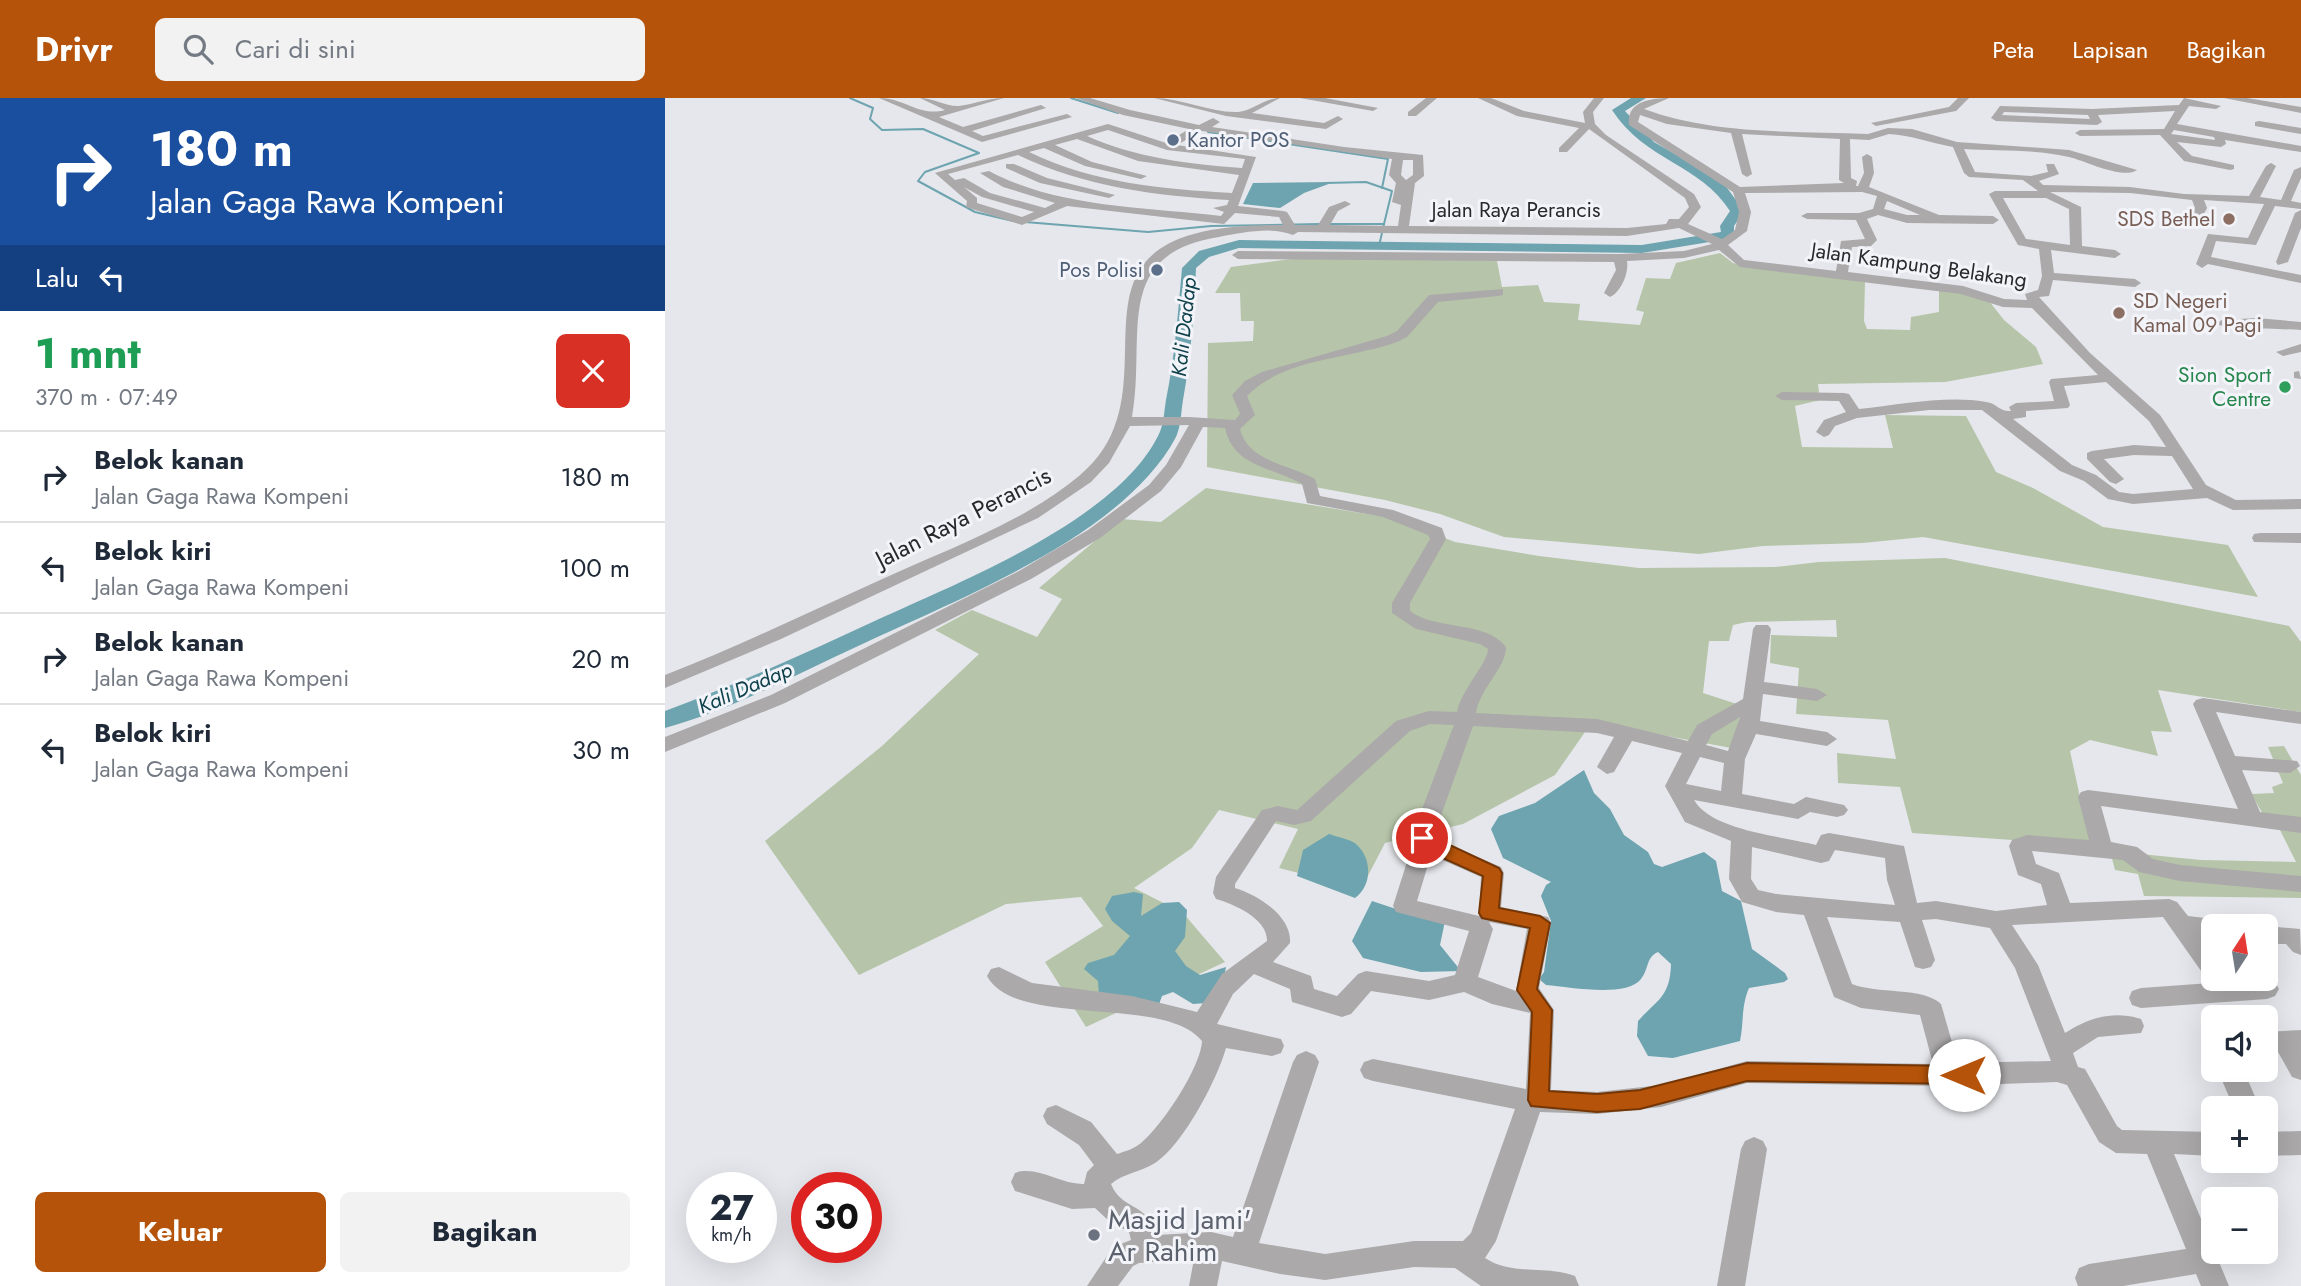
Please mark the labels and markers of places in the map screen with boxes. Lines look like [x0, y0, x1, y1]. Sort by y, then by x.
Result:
place label: Kantor POS [1187, 125, 1290, 155]
marker: Kantor POS [1165, 132, 1181, 148]
place label: SDS Bethel [2117, 204, 2215, 234]
marker: SDS Bethel [2221, 211, 2237, 227]
place label: Pos Polisi [1059, 255, 1143, 285]
marker: Pos Polisi [1149, 262, 1165, 278]
place label: SD Negeri Kamal 09 Pagi [2133, 286, 2262, 340]
marker: SD Negeri Kamal 09 Pagi [2111, 305, 2127, 321]
place label: Sion Sport Centre [2178, 360, 2271, 414]
marker: Sion Sport Centre [2277, 379, 2293, 395]
pin [1392, 808, 1452, 868]
place label: Masjid Jami' Ar Rahim [1108, 1199, 1251, 1272]
marker: Masjid Jami' Ar Rahim [1086, 1227, 1102, 1243]

